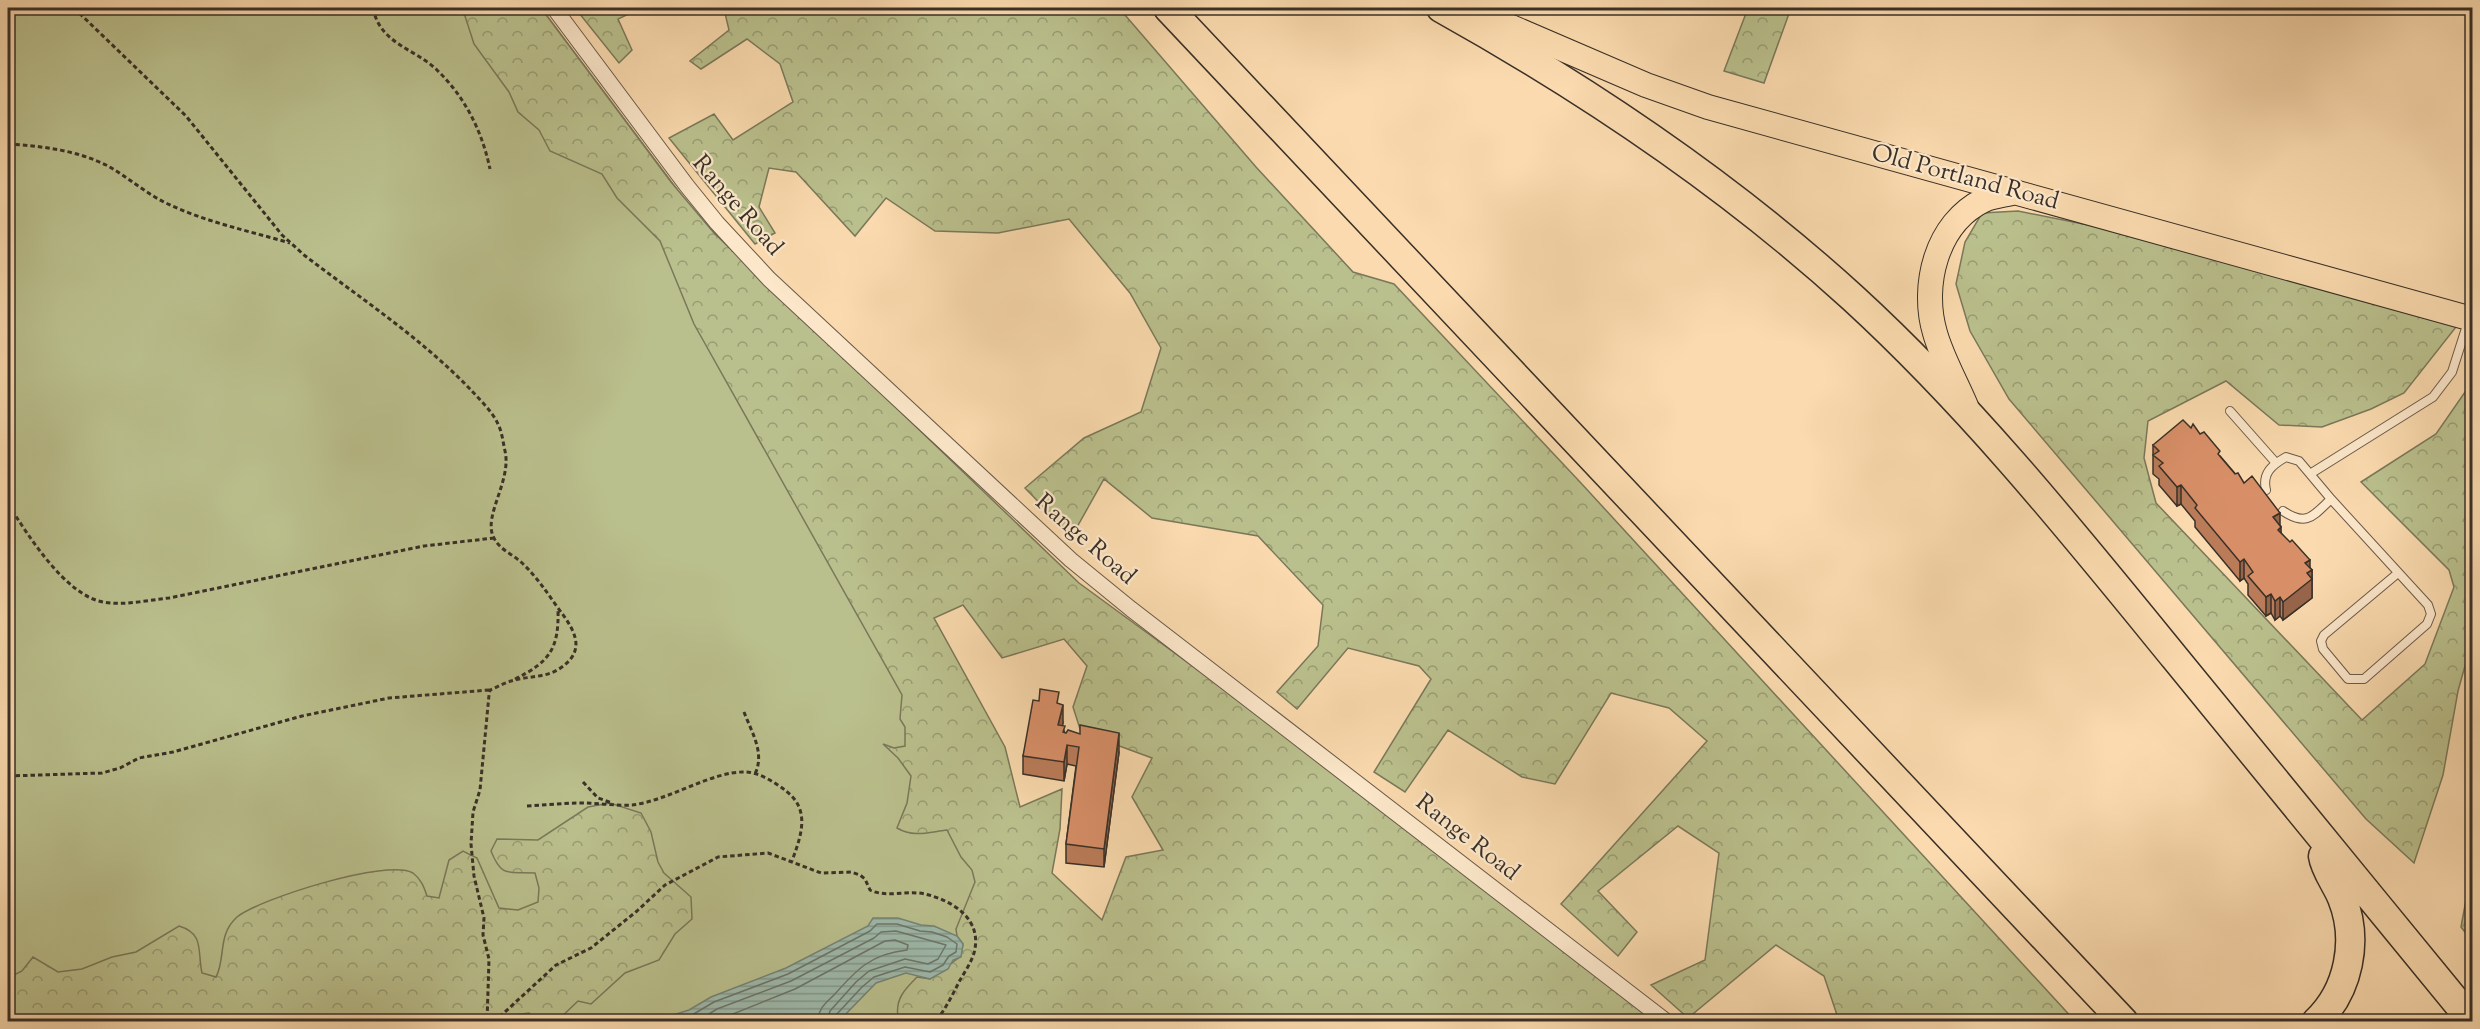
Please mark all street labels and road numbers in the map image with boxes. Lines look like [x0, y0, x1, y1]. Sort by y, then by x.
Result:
street label: Old Portland Road [1867, 137, 2063, 219]
street label: Range Road [683, 148, 791, 264]
street label: Range Road [1027, 486, 1143, 594]
street label: Range Road [1408, 786, 1527, 890]

